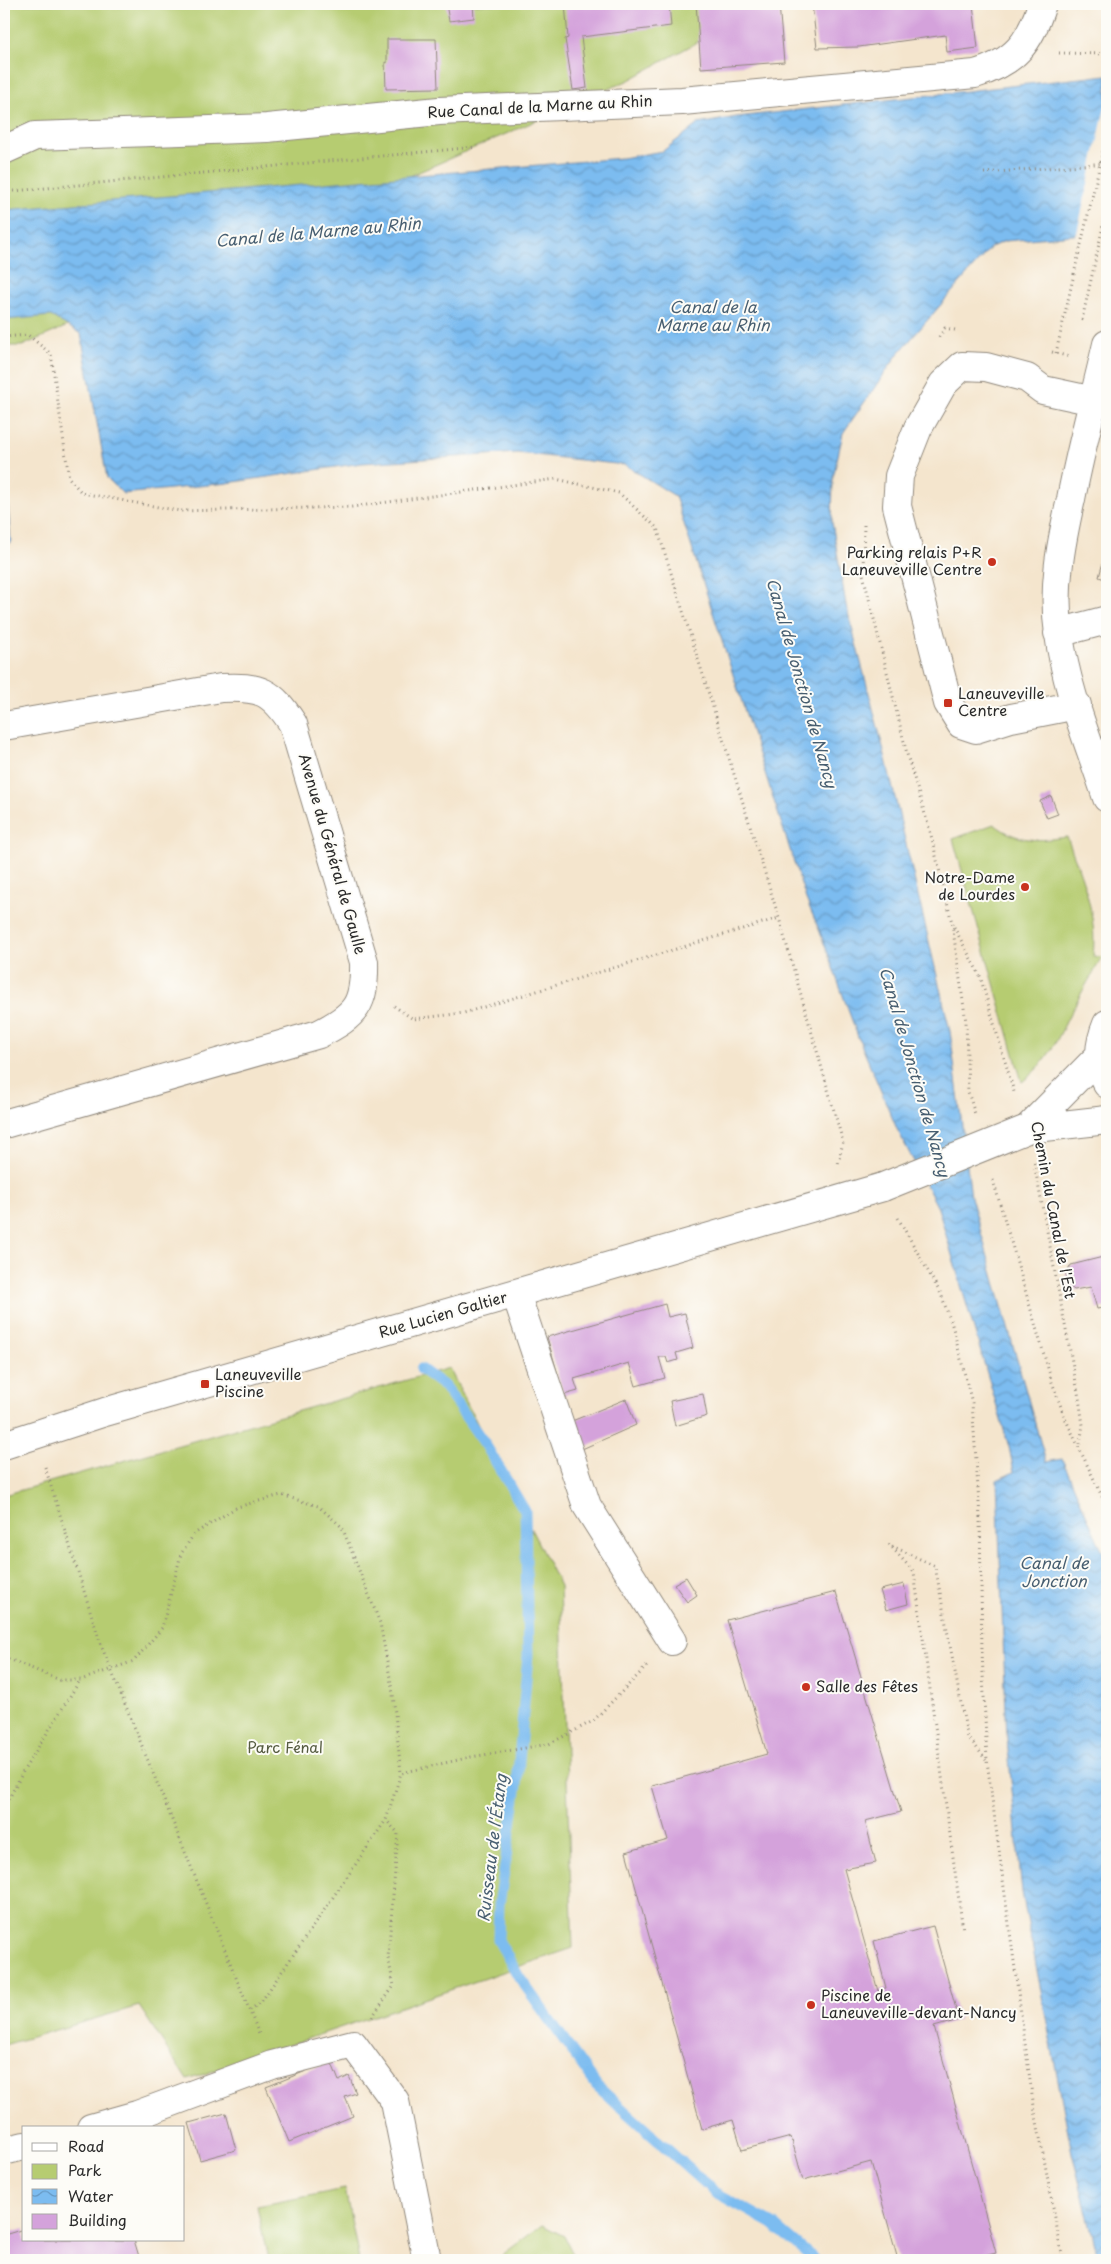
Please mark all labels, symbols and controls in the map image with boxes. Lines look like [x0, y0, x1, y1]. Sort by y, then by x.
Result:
street label: Rue Canal de la Marne au Rhin [427, 88, 653, 123]
water label: Canal de la Marne au Rhin [214, 210, 423, 252]
water label: Canal de la Marne au Rhin [656, 294, 771, 336]
place label: Parking relais P+R Laneuveville Centre [842, 540, 982, 580]
marker: Parking relais P+R Laneuveville Centre [986, 556, 998, 568]
water label: Canal de Jonction de Nancy [762, 575, 845, 792]
place label: Laneuveville Centre [958, 681, 1045, 721]
marker: Laneuveville Centre [942, 697, 954, 709]
street label: Avenue du Général de Gaulle [294, 750, 373, 957]
place label: Notre-Dame de Lourdes [924, 865, 1015, 905]
marker: Notre-Dame de Lourdes [1019, 881, 1031, 893]
water label: Canal de Jonction de Nancy [875, 964, 958, 1181]
street label: Chemin du Canal de l'Est [1026, 1119, 1083, 1300]
street label: Rue Lucien Galtier [376, 1284, 510, 1343]
place label: Laneuveville Piscine [215, 1362, 302, 1402]
marker: Laneuveville Piscine [199, 1378, 211, 1390]
water label: Canal de Jonction [1019, 1550, 1090, 1592]
place label: Salle des Fêtes [816, 1674, 918, 1697]
marker: Salle des Fêtes [800, 1681, 812, 1693]
park label: Parc Fénal [247, 1735, 323, 1758]
water label: Ruisseau de l'Étang [470, 1771, 512, 1923]
place label: Piscine de Laneuveville-devant-Nancy [821, 1983, 1017, 2023]
marker: Piscine de Laneuveville-devant-Nancy [805, 1999, 817, 2011]
legend [22, 2126, 185, 2242]
text: Road [68, 2134, 104, 2157]
text: Park [68, 2158, 102, 2181]
text: Water [68, 2184, 113, 2207]
text: Building [68, 2208, 127, 2231]

